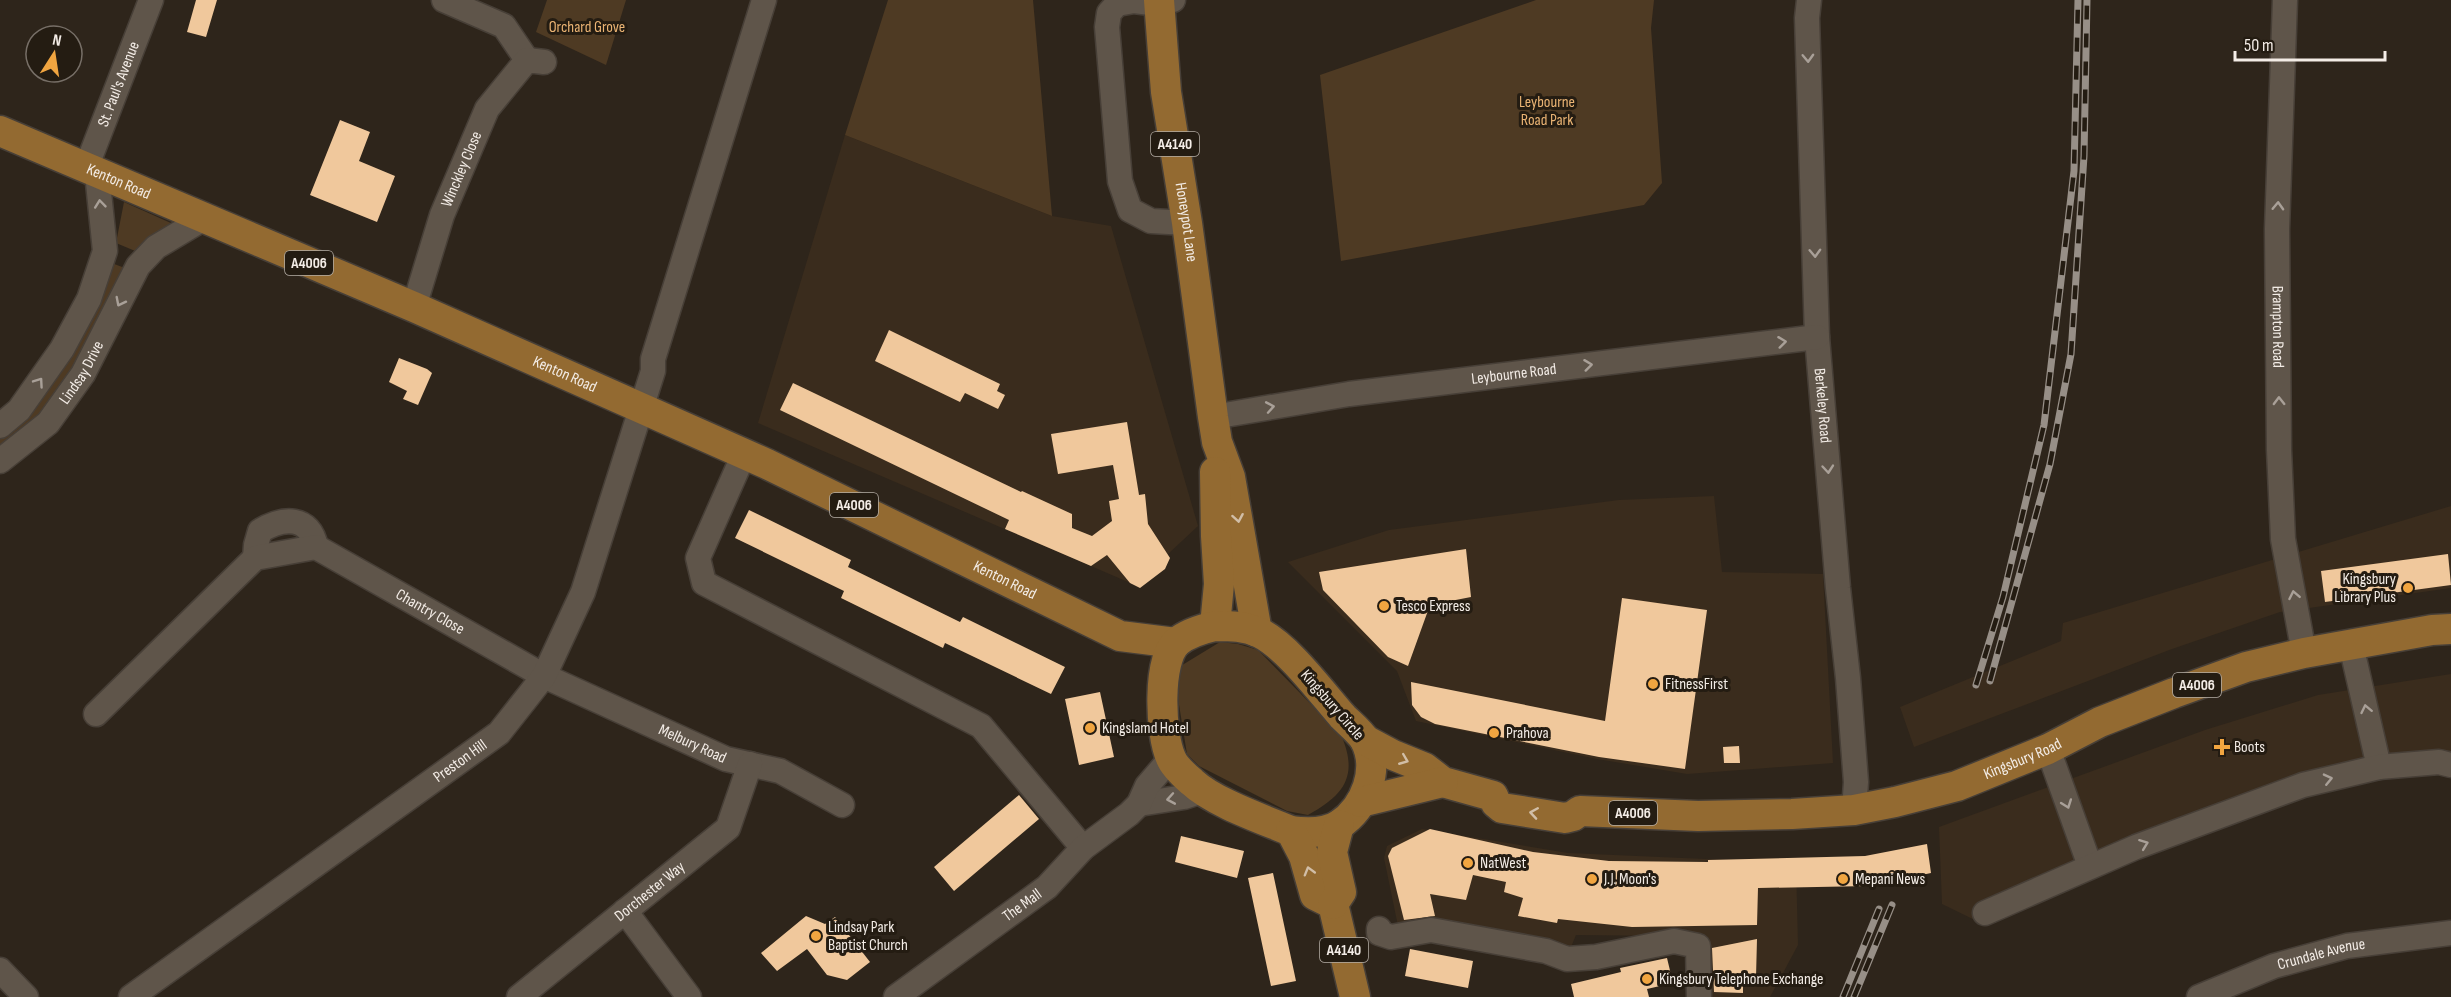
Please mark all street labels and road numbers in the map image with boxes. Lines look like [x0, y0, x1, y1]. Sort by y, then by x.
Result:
street label: St. Paul's Avenue [93, 39, 144, 129]
street label: Winckley Close [437, 128, 486, 210]
road number: A4140 [1151, 132, 1199, 156]
street label: Kenton Road [84, 159, 154, 203]
street label: Honeypot Lane [1171, 181, 1202, 263]
road number: A4006 [285, 251, 333, 275]
street label: Brampton Road [2268, 286, 2288, 368]
street label: Lindsay Drive [55, 338, 108, 408]
street label: Kenton Road [530, 352, 600, 397]
street label: Leybourne Road [1470, 359, 1557, 389]
street label: Berkeley Road [1810, 367, 1835, 444]
road number: A4006 [830, 493, 878, 517]
street label: Kenton Road [970, 557, 1040, 603]
street label: Chantry Close [393, 585, 468, 639]
street label: Kingsbury Circle [1296, 666, 1368, 744]
road number: A4006 [2173, 673, 2221, 697]
street label: Melbury Road [656, 720, 729, 767]
street label: Kingsbury Road [1981, 734, 2065, 784]
street label: Preston Hill [430, 735, 490, 786]
road number: A4006 [1609, 801, 1657, 825]
street label: Dorchester Way [611, 857, 689, 925]
street label: The Mall [999, 885, 1045, 926]
street label: Crundale Avenue [2275, 934, 2366, 974]
road number: A4140 [1320, 938, 1368, 962]

